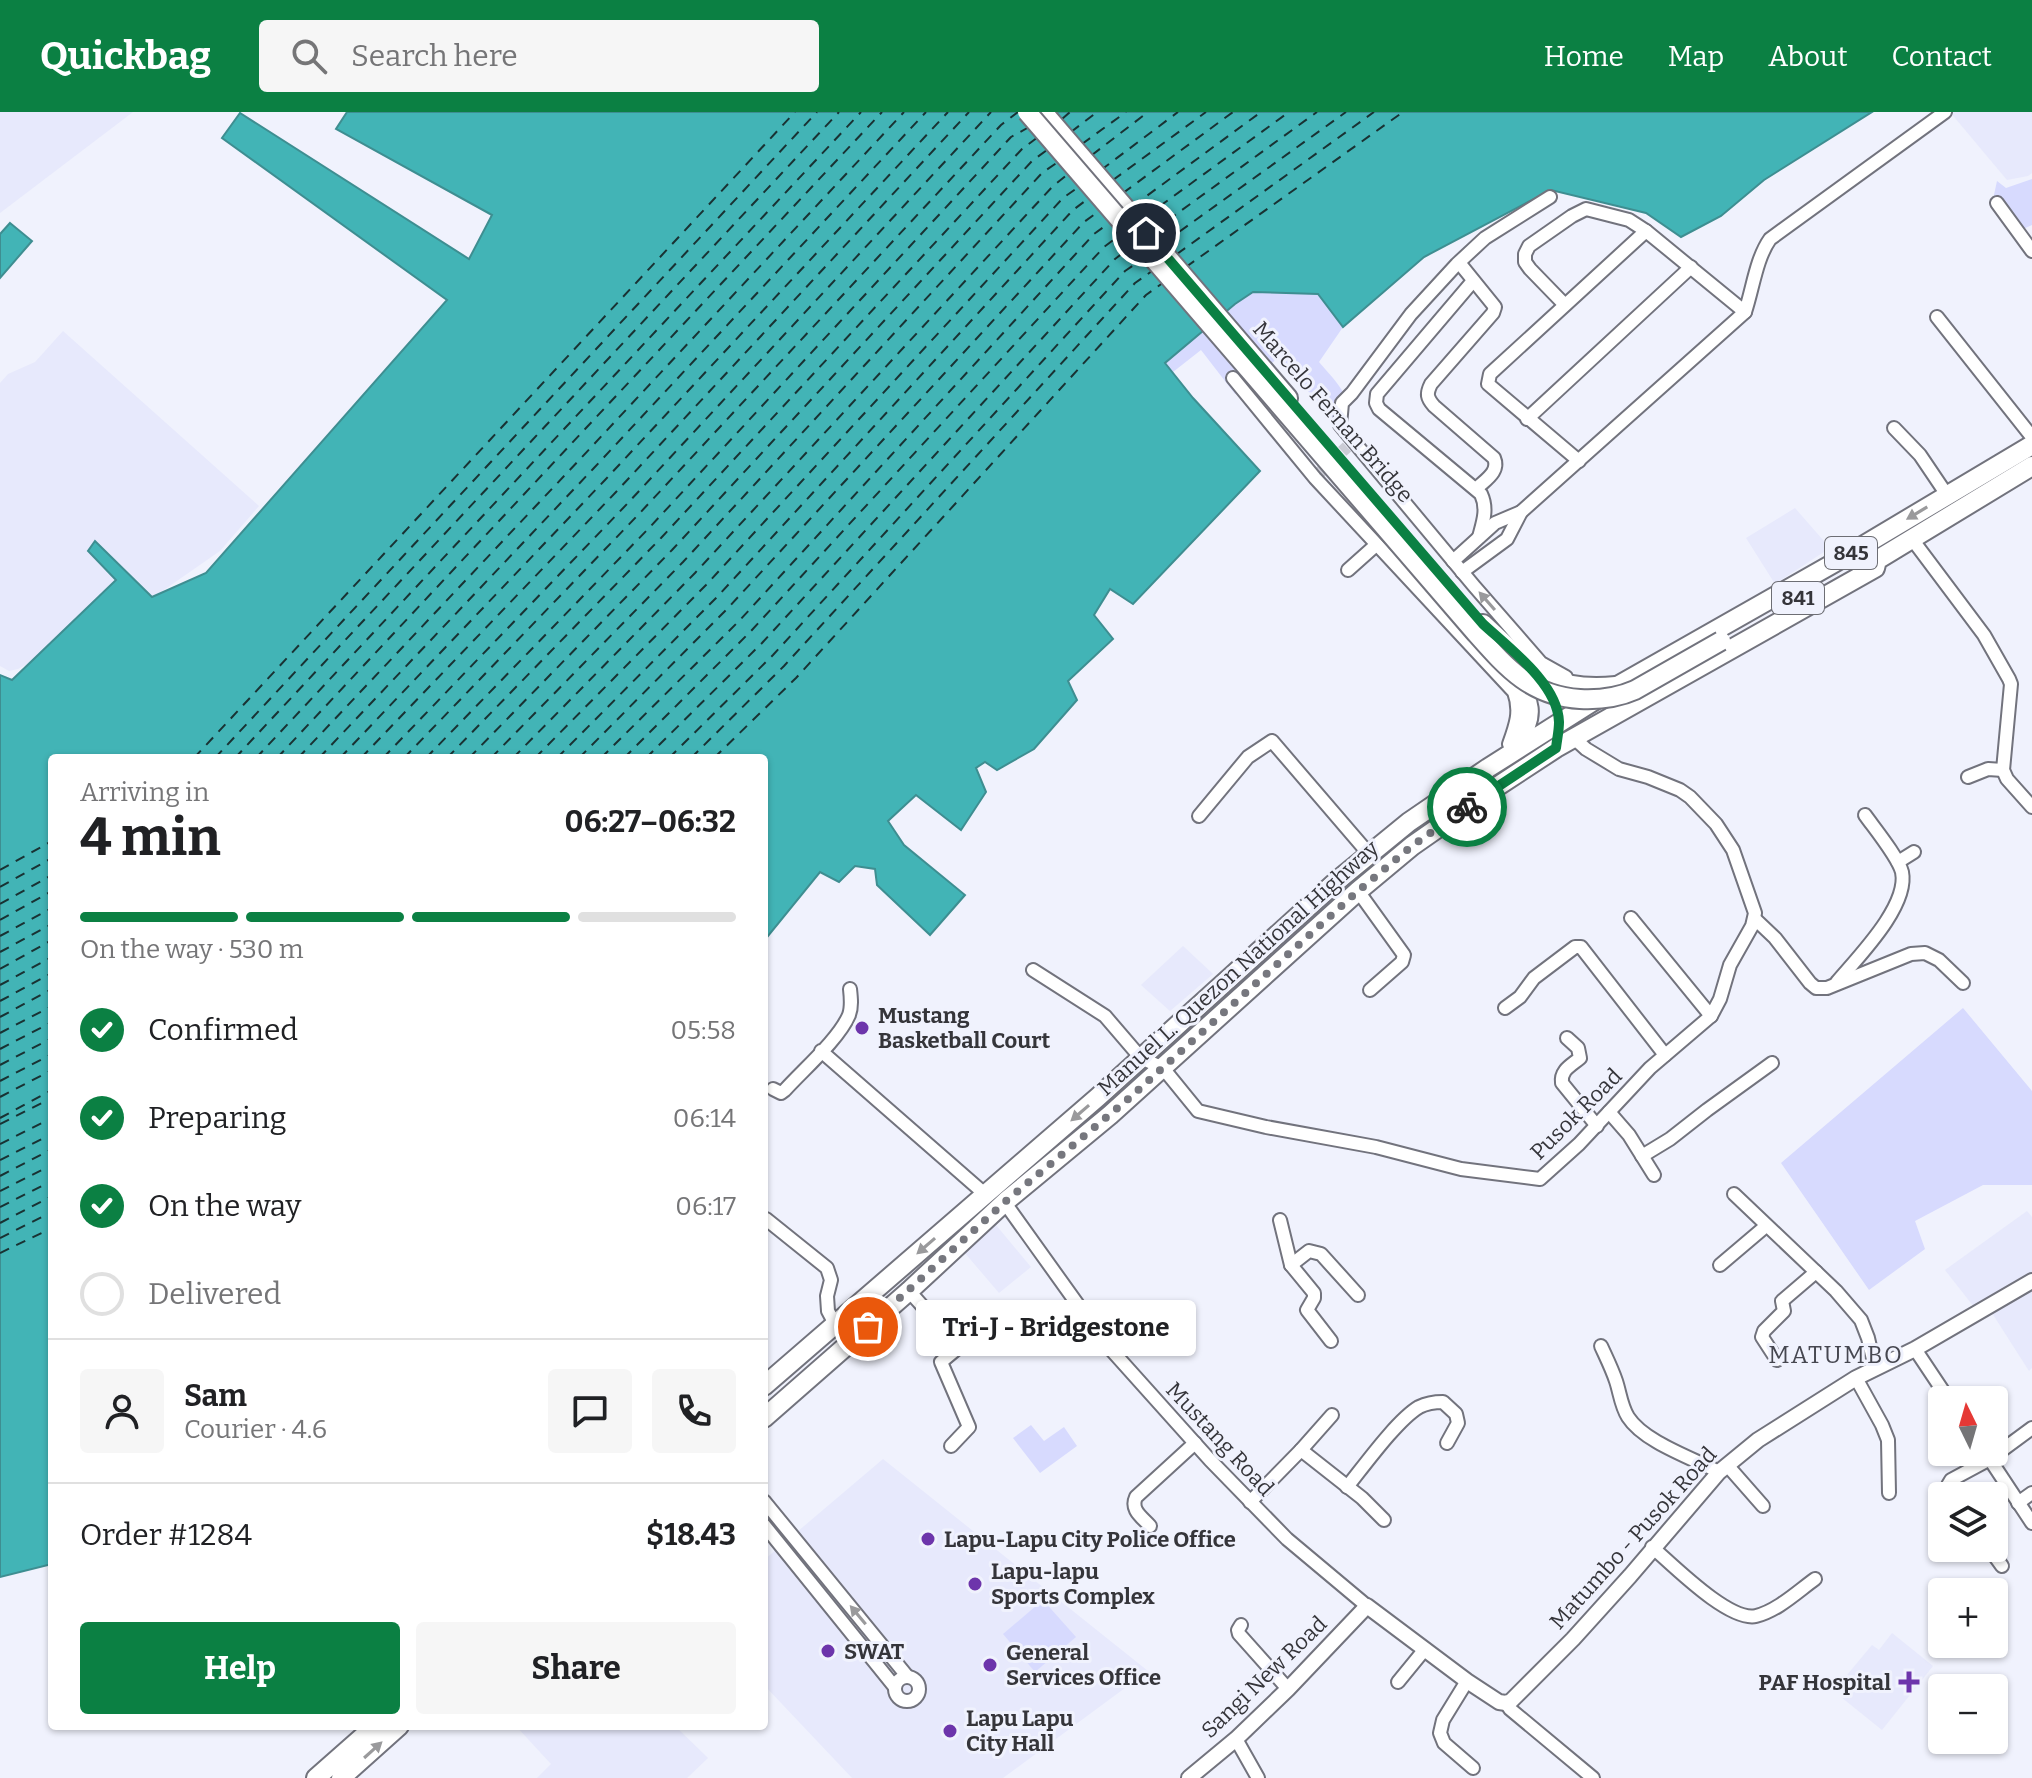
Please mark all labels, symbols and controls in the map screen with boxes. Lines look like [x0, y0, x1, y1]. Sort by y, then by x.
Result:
search box [259, 20, 819, 92]
text: Quickbag [40, 33, 211, 79]
icon: search [287, 34, 331, 78]
text: Search here [351, 38, 518, 74]
text: Home [1544, 40, 1624, 73]
text: Map [1668, 40, 1724, 73]
text: About [1768, 40, 1848, 73]
text: Contact [1892, 40, 1992, 73]
pin [1112, 199, 1180, 267]
icon: home [1124, 211, 1168, 255]
street label: Marcelo Fernan Bridge [1247, 316, 1419, 508]
one-way arrow [1906, 506, 1928, 520]
road number: 845 [1825, 537, 1877, 569]
road number: 841 [1772, 582, 1824, 614]
one-way arrow [1479, 591, 1496, 611]
courier [1427, 767, 1507, 847]
text: Arriving in [80, 777, 209, 808]
icon: bike [1445, 785, 1489, 829]
text: 06:27–06:32 [565, 804, 736, 840]
text: 4 min [80, 806, 221, 869]
street label: Manuel L. Quezon National Highway [1092, 834, 1384, 1101]
text: On the way · 530 m [80, 934, 303, 965]
place label: Mustang Basketball Court [878, 1002, 1050, 1054]
icon: check [80, 1008, 124, 1052]
text: Confirmed [148, 1012, 298, 1048]
text: 05:58 [670, 1015, 736, 1046]
marker: Mustang Basketball Court [853, 1019, 871, 1037]
street label: Pusok Road [1525, 1063, 1627, 1165]
icon: check [80, 1096, 124, 1140]
text: Preparing [148, 1100, 286, 1136]
text: 06:14 [673, 1103, 736, 1134]
one-way arrow [1071, 1104, 1090, 1122]
icon: check [80, 1184, 124, 1228]
text: On the way [148, 1188, 301, 1224]
text: 06:17 [675, 1191, 736, 1222]
one-way arrow [917, 1237, 937, 1254]
text: Delivered [148, 1276, 281, 1312]
pin [834, 1293, 902, 1361]
callout: Tri-J - Bridgestone [916, 1299, 1196, 1355]
icon: bag [846, 1305, 890, 1349]
text: Tri-J - Bridgestone [942, 1312, 1170, 1343]
district label: MATUMBO [1768, 1341, 1904, 1369]
button: person [80, 1369, 164, 1453]
button: chat [548, 1369, 632, 1453]
button: phone [652, 1369, 736, 1453]
street label: Mustang Road [1160, 1376, 1280, 1502]
text: Sam [184, 1378, 247, 1414]
north arrow [1928, 1386, 2008, 1466]
map controls [1928, 1386, 2008, 1754]
text: Courier · 4.6 [184, 1414, 327, 1445]
street label: Matumbo - Pusok Road [1544, 1441, 1722, 1635]
button: layers [1928, 1482, 2008, 1562]
text: Order #1284 [80, 1517, 252, 1553]
text: $18.43 [646, 1517, 736, 1553]
place label: Lapu-Lapu City Police Office [944, 1526, 1236, 1553]
marker: Lapu-Lapu City Police Office [919, 1530, 937, 1548]
place label: Lapu-lapu Sports Complex [991, 1558, 1155, 1610]
marker: Lapu-lapu Sports Complex [966, 1575, 984, 1593]
button: + [1928, 1578, 2008, 1658]
one-way arrow [850, 1605, 867, 1625]
street label: Sangi New Road [1196, 1610, 1332, 1744]
button: Help [80, 1622, 400, 1714]
button: Share [416, 1622, 736, 1714]
place label: SWAT [844, 1638, 905, 1665]
place label: General Services Office [1006, 1639, 1161, 1691]
marker: SWAT [819, 1642, 837, 1660]
marker: General Services Office [981, 1656, 999, 1674]
place label: PAF Hospital [1759, 1669, 1891, 1696]
marker: PAF Hospital [1898, 1671, 1920, 1693]
button: − [1928, 1674, 2008, 1754]
place label: Lapu Lapu City Hall [966, 1705, 1074, 1757]
marker: Lapu Lapu City Hall [941, 1722, 959, 1740]
one-way arrow [363, 1741, 382, 1759]

